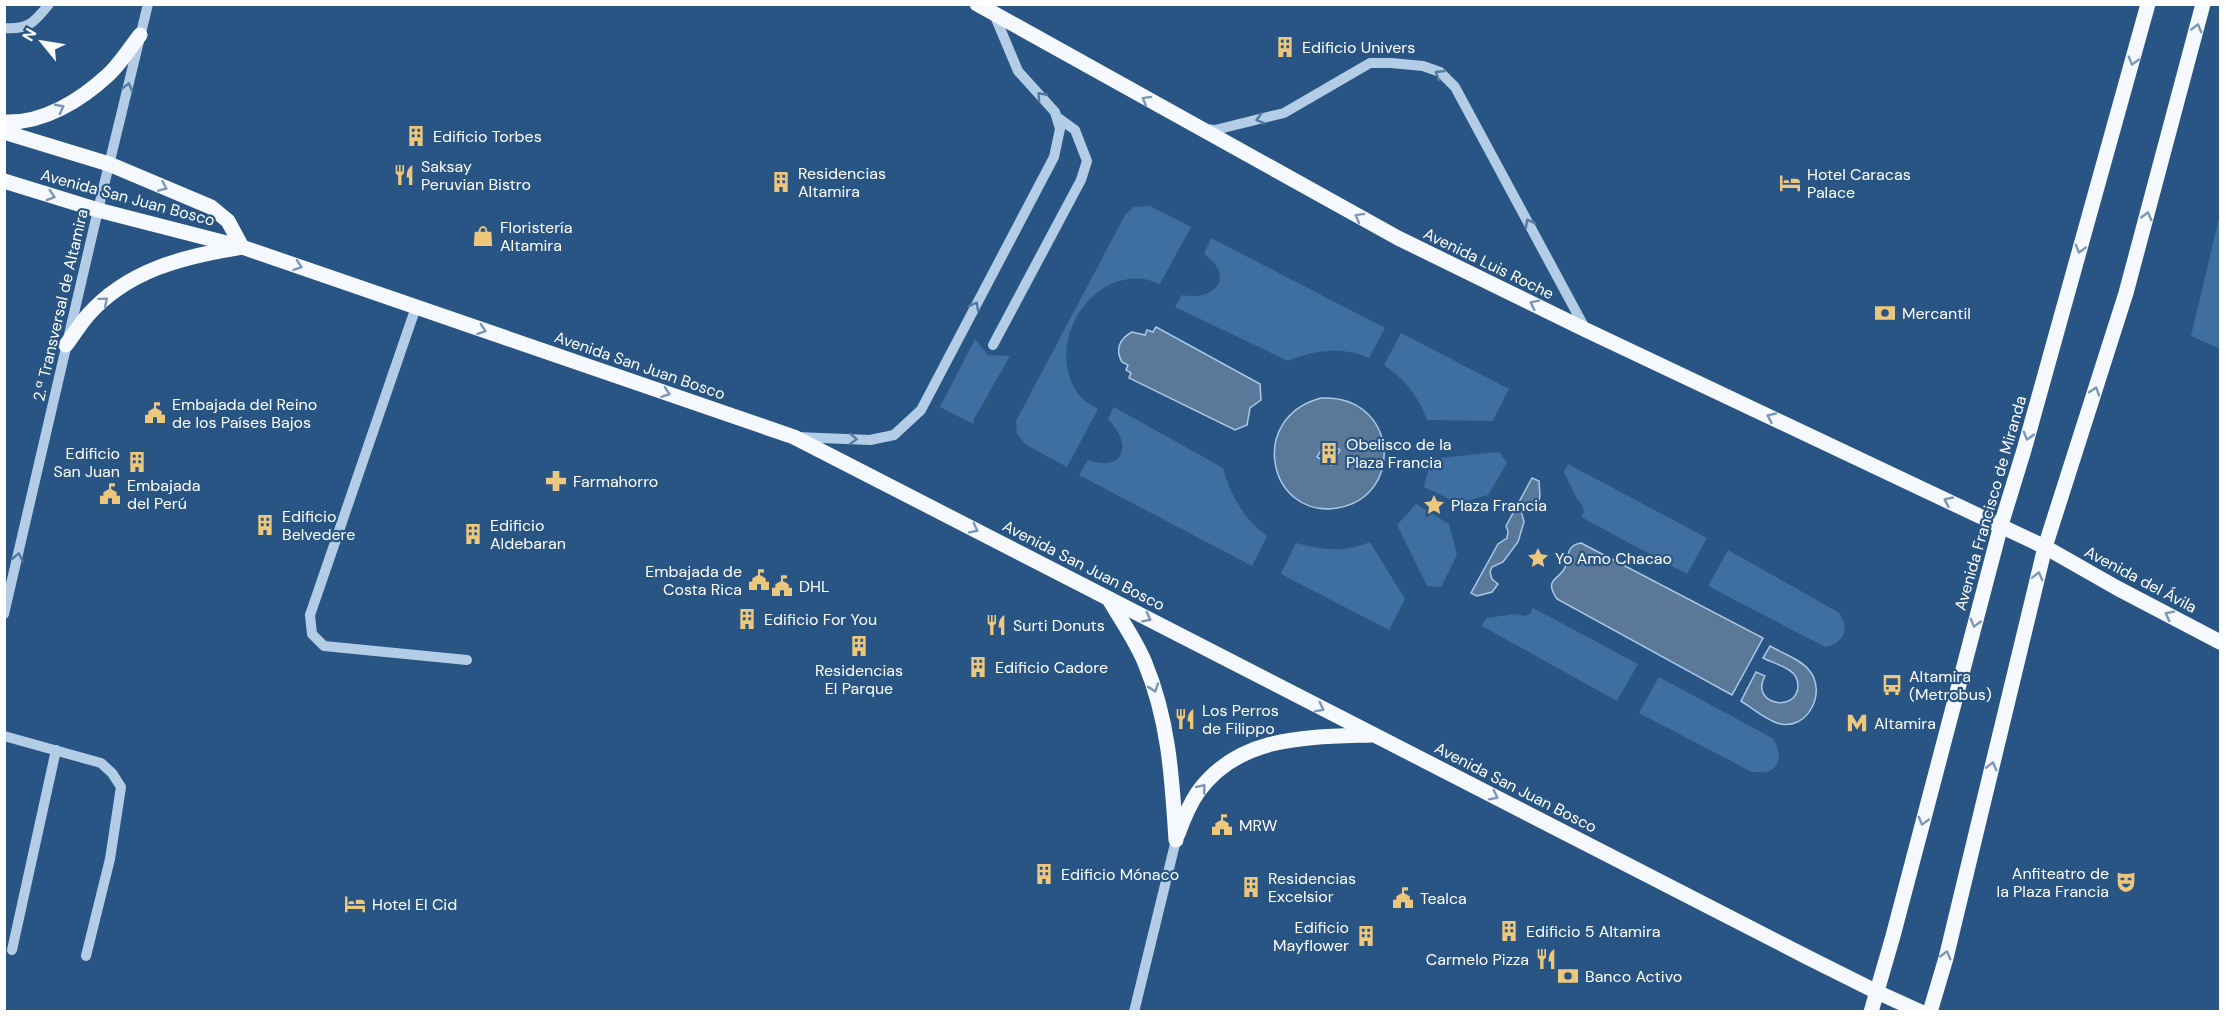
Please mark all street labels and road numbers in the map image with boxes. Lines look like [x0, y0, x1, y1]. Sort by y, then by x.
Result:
street label: Avenida San Juan Bosco [38, 164, 217, 231]
street label: 2.ª Transversal de Altamira [28, 207, 93, 403]
street label: Avenida Luis Roche [1420, 223, 1557, 304]
street label: Avenida San Juan Bosco [552, 326, 728, 405]
street label: Avenida Francisco de Miranda [1950, 393, 2031, 613]
street label: Avenida San Juan Bosco [999, 515, 1169, 616]
street label: Avenida del Ávila [2081, 541, 2201, 618]
street label: Avenida San Juan Bosco [1431, 737, 1601, 838]

